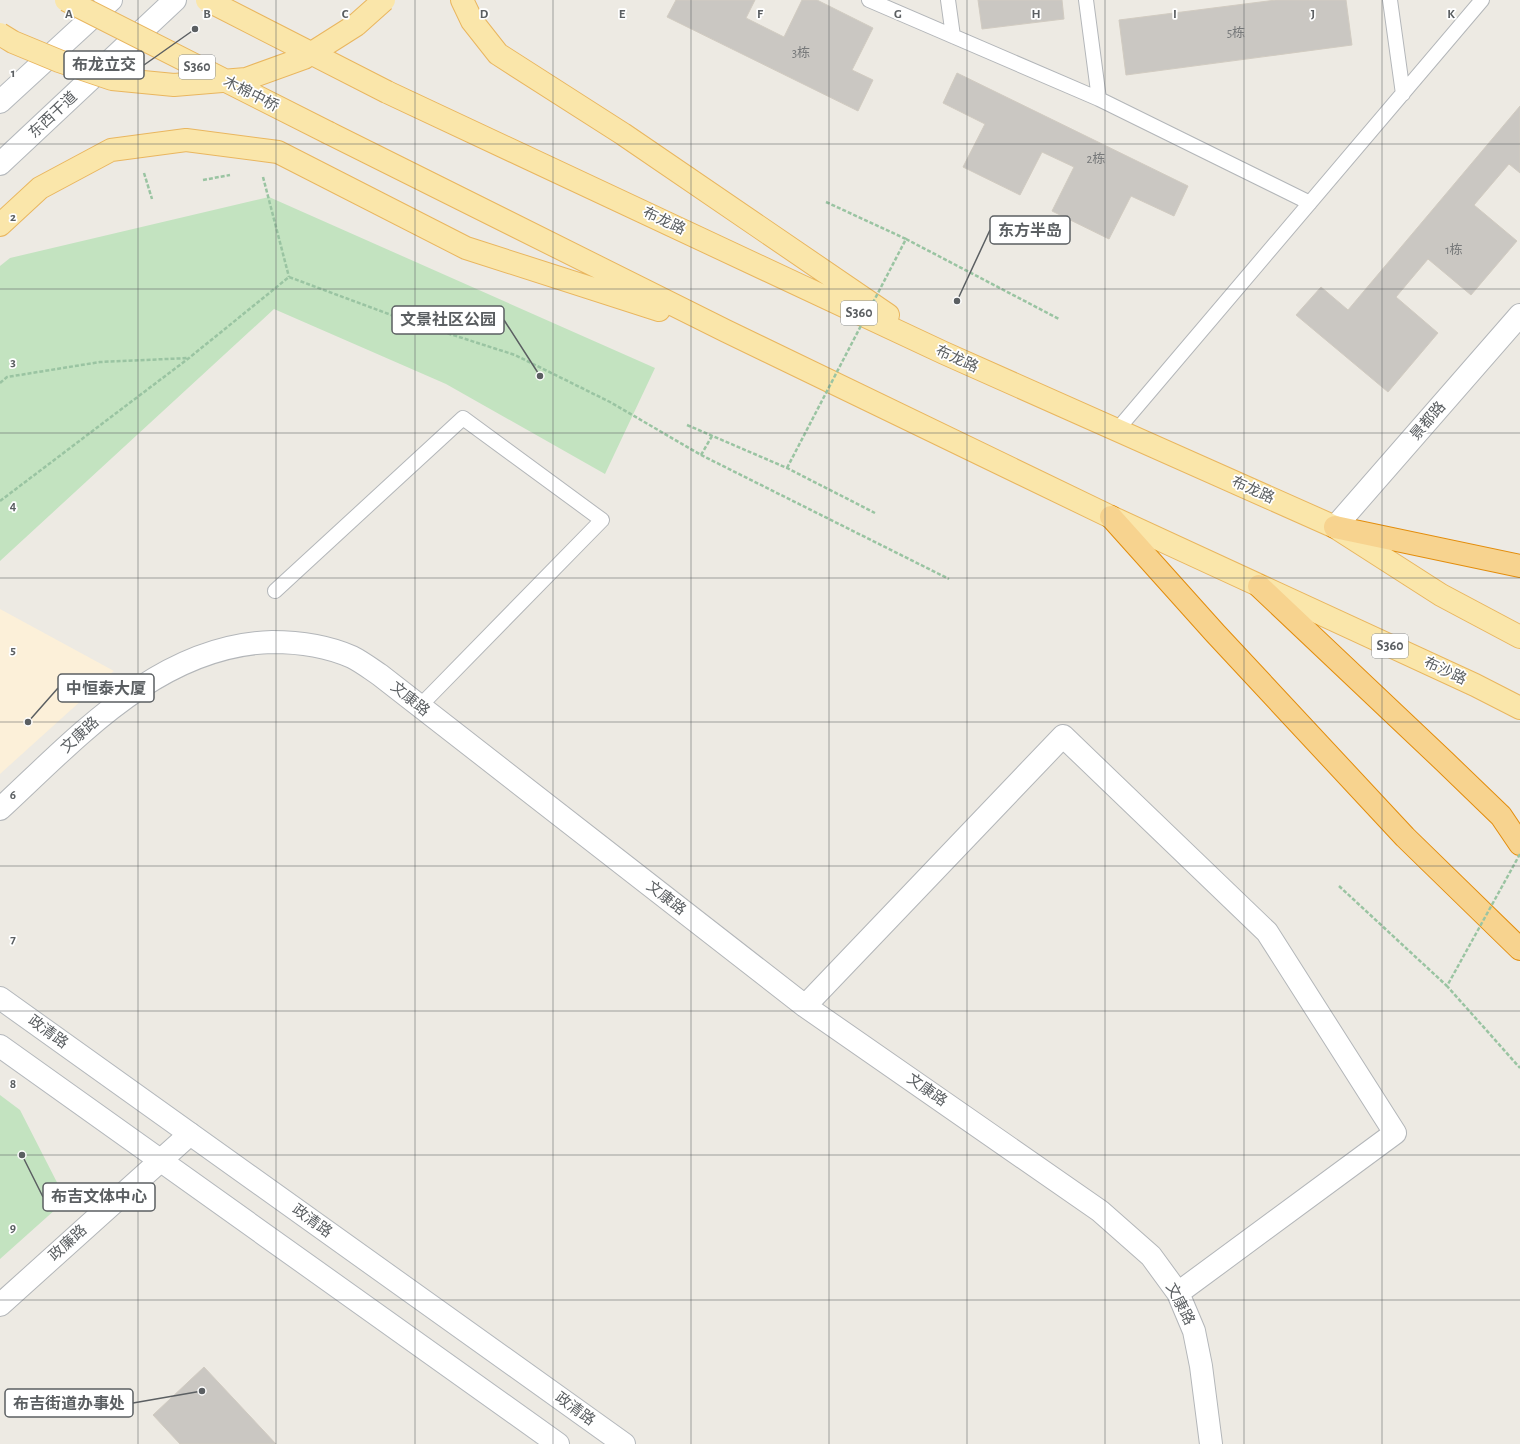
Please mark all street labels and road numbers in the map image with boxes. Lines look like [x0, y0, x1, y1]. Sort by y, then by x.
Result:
road number: S360 [179, 55, 215, 79]
street label: 木棉中桥 [221, 73, 282, 114]
street label: 东西干道 [25, 88, 80, 141]
street label: 布龙路 [640, 203, 688, 237]
road number: S360 [841, 301, 877, 325]
street label: 布龙路 [933, 341, 981, 375]
street label: 景都路 [1407, 398, 1448, 443]
street label: 布龙路 [1229, 472, 1277, 506]
road number: S360 [1372, 634, 1408, 658]
street label: 布沙路 [1421, 654, 1469, 687]
street label: 文康路 [388, 678, 433, 719]
street label: 文康路 [58, 714, 102, 756]
street label: 文康路 [644, 877, 689, 918]
street label: 政清路 [25, 1012, 71, 1051]
street label: 文康路 [904, 1070, 950, 1109]
street label: 政清路 [289, 1201, 335, 1240]
street label: 政廉路 [46, 1222, 90, 1264]
street label: 文康路 [1163, 1280, 1198, 1327]
street label: 政清路 [552, 1389, 598, 1428]

